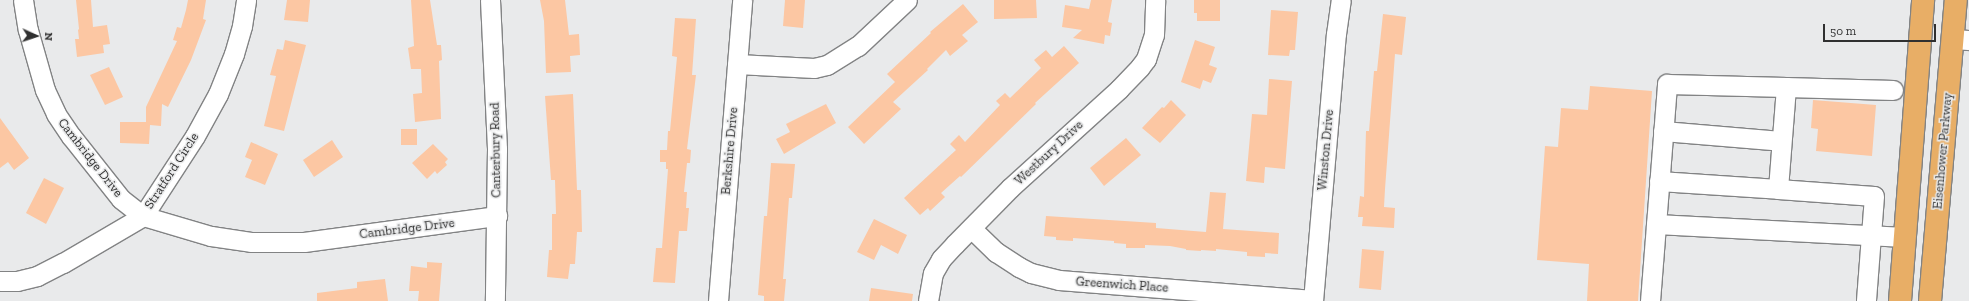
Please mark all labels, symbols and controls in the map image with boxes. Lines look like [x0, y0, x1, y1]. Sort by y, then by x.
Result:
north arrow [16, 16, 56, 56]
scale bar [1825, 16, 1938, 42]
text: 50 m [1830, 24, 1856, 38]
text: N [42, 32, 55, 41]
street label: Eisenhower Parkway [1930, 92, 1956, 210]
street label: Canterbury Road [487, 102, 505, 198]
street label: Berkshire Drive [718, 107, 742, 195]
street label: Winston Drive [1315, 109, 1337, 191]
street label: Cambridge Drive [54, 115, 126, 201]
street label: Westbury Drive [1011, 117, 1087, 189]
street label: Stratford Circle [142, 130, 202, 212]
street label: Cambridge Drive [358, 215, 456, 243]
street label: Greenwich Place [1075, 274, 1169, 296]

